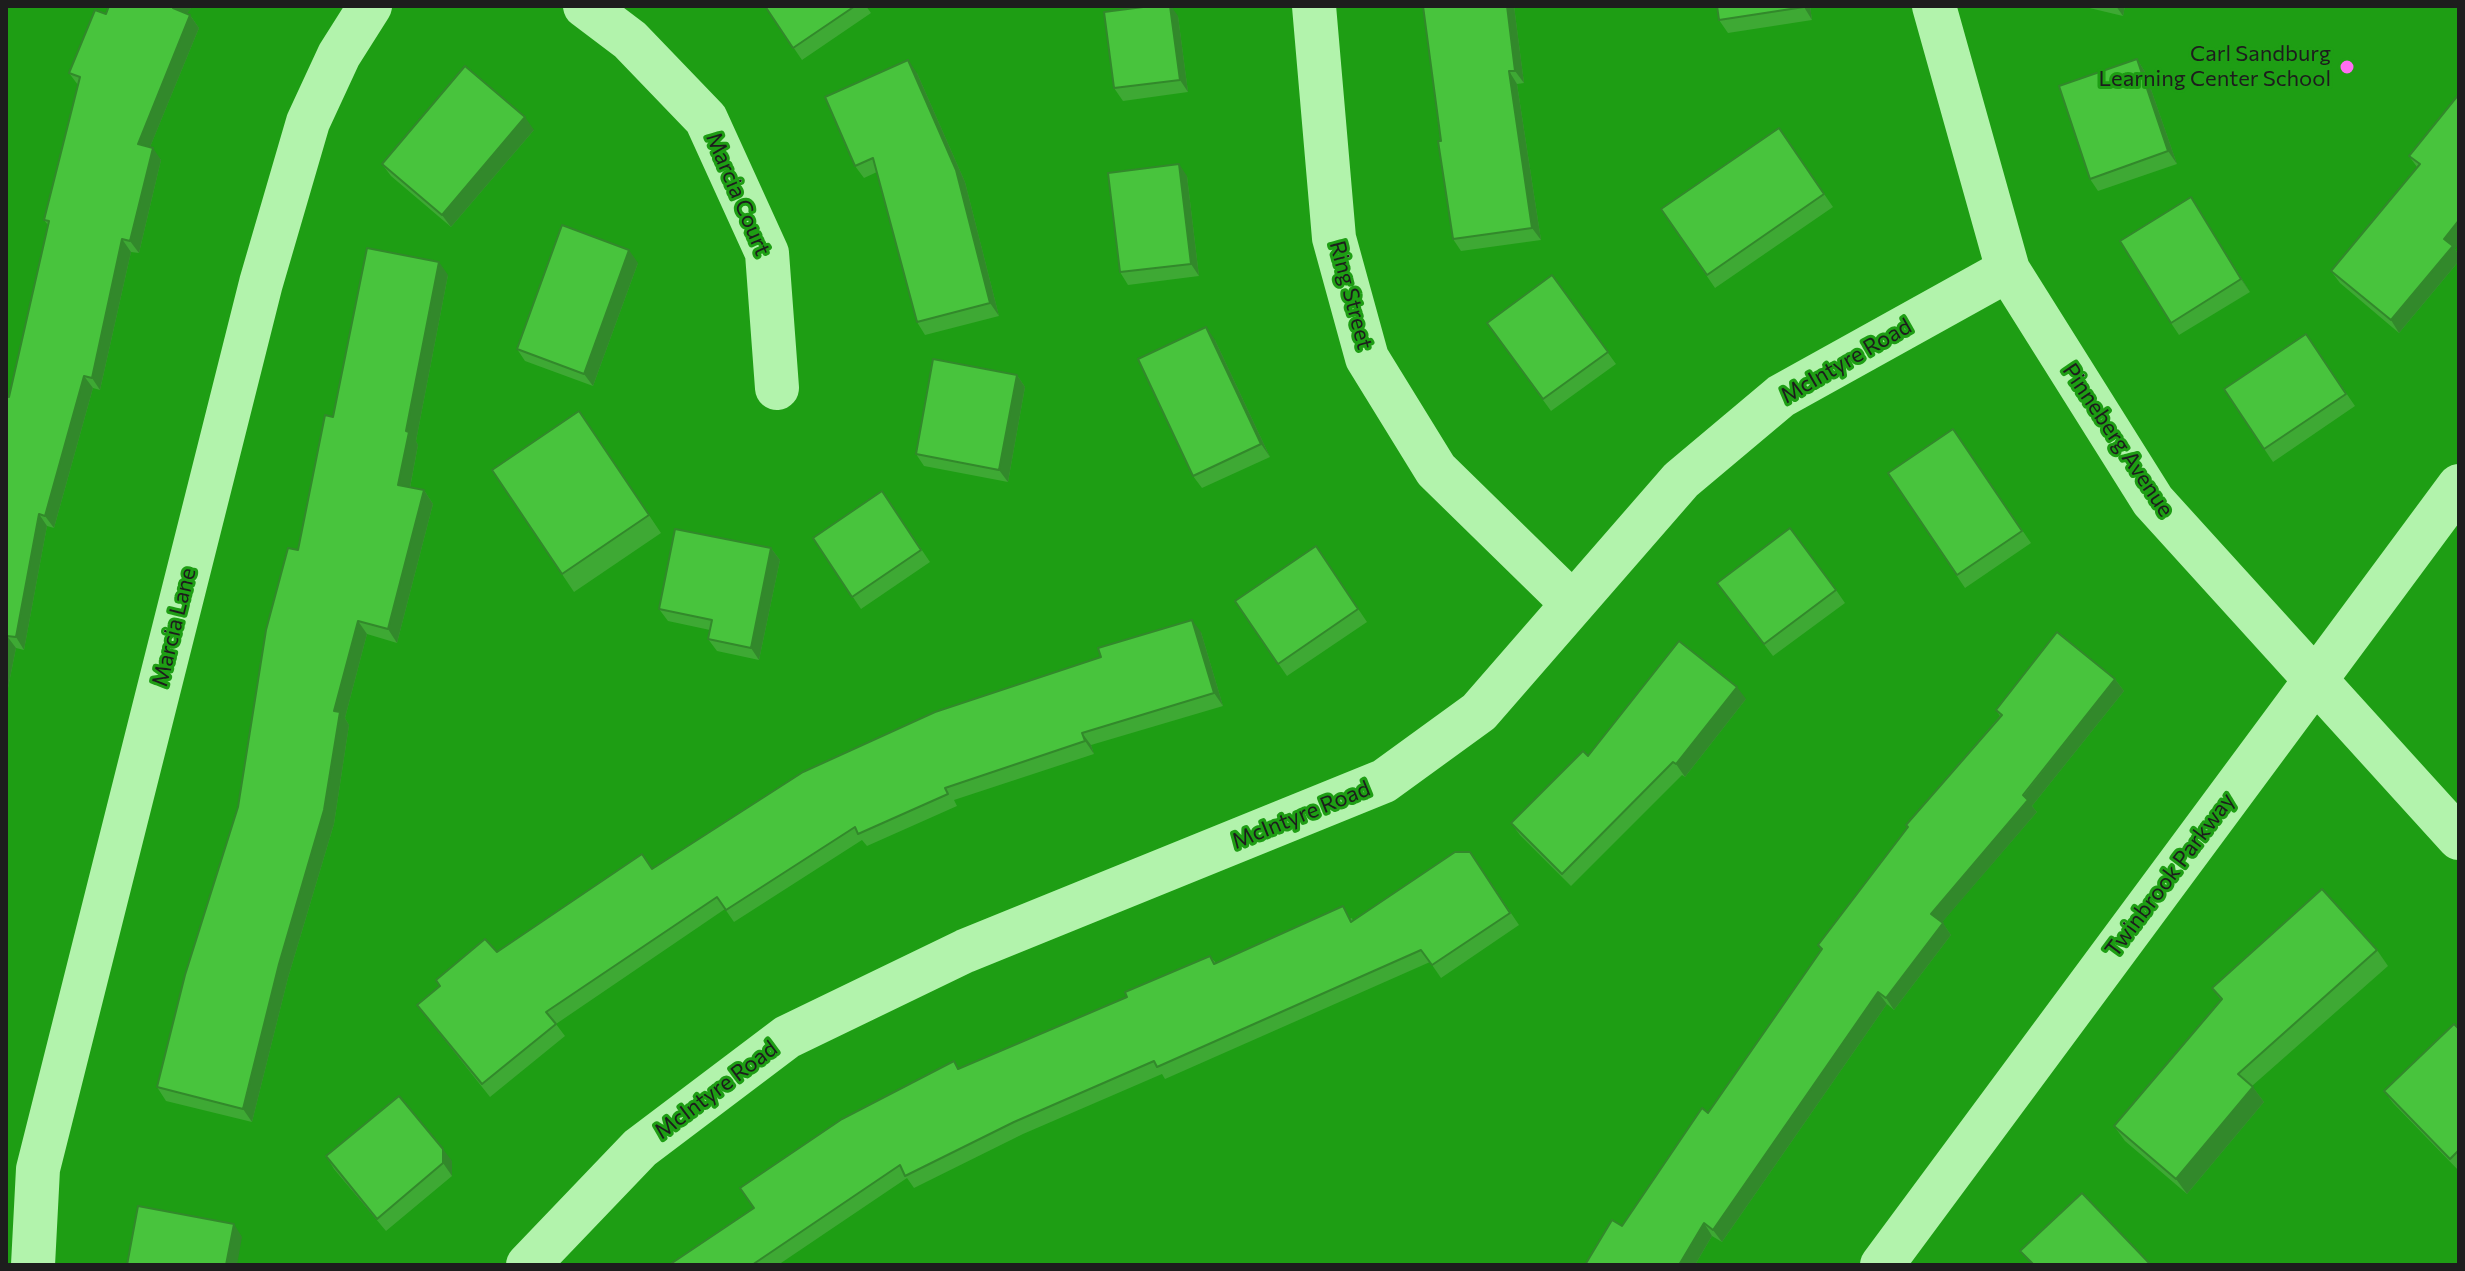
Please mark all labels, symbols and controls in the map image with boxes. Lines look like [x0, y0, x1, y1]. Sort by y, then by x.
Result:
place label: Carl Sandburg Learning Center School [2098, 41, 2331, 92]
marker: Carl Sandburg Learning Center School [2338, 58, 2356, 76]
street label: Marcia Court [700, 128, 776, 260]
street label: Ring Street [1324, 238, 1378, 352]
street label: McIntyre Road [1776, 313, 1916, 409]
street label: Pinneberg Avenue [2057, 358, 2179, 522]
street label: Marcia Lane [147, 565, 201, 689]
street label: McIntyre Road [1228, 775, 1374, 855]
street label: Twinbrook Parkway [2100, 788, 2240, 962]
street label: McIntyre Road [649, 1035, 783, 1145]

